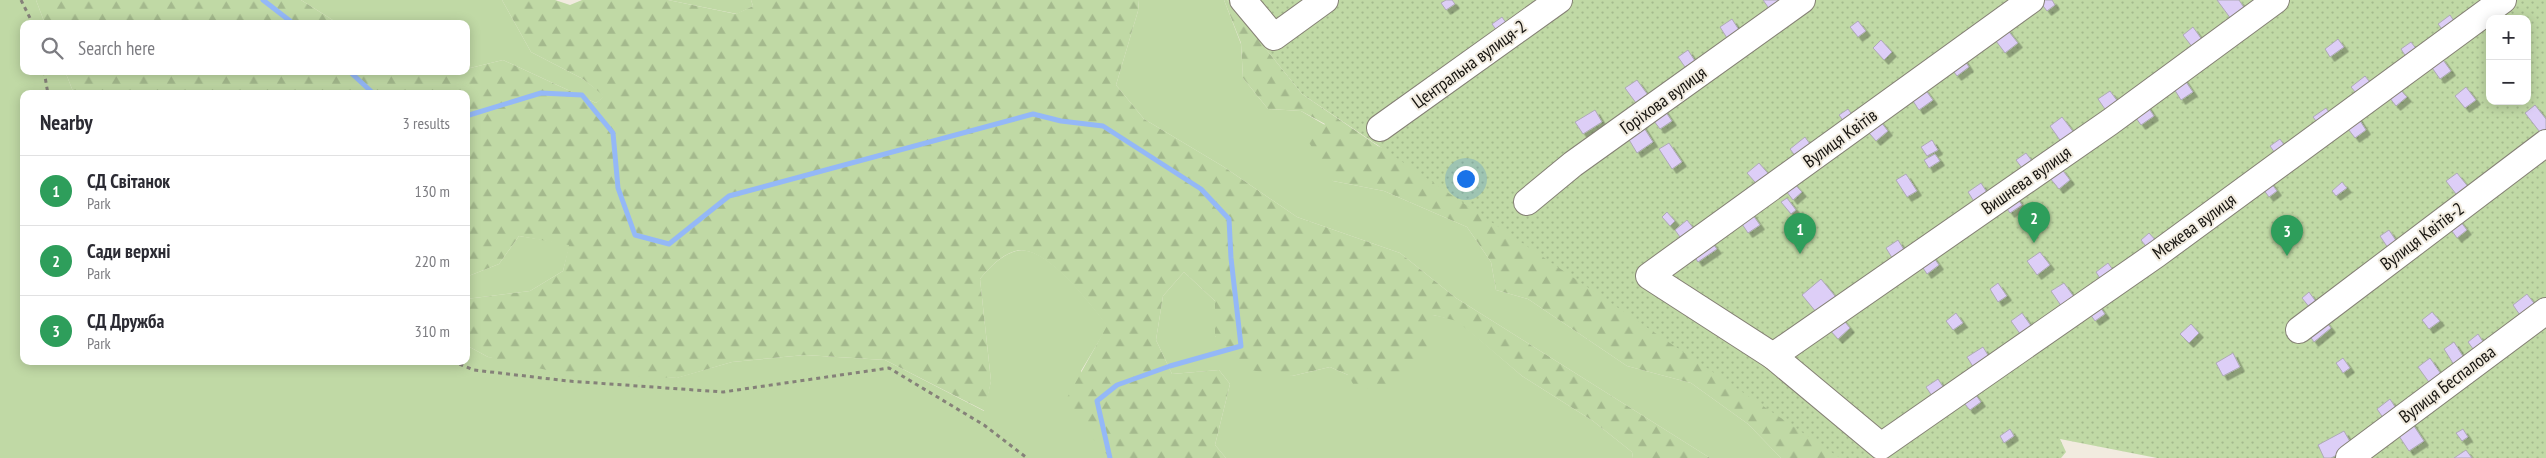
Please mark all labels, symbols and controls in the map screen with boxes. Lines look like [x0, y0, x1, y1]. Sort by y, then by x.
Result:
street label: Центральна вулиця-2 [1407, 15, 1531, 113]
map controls [2486, 15, 2531, 105]
button: + [2486, 15, 2531, 60]
search box [20, 20, 470, 75]
icon: search [38, 34, 66, 62]
text: Search here [78, 36, 155, 60]
button: − [2486, 60, 2531, 105]
street label: Горіхова вулиця [1615, 61, 1711, 139]
street label: Вулиця Квітів [1798, 103, 1882, 173]
text: Nearby [40, 109, 93, 136]
text: 3 results [403, 113, 450, 133]
street label: Вишнева вулиця [1977, 141, 2075, 219]
your location [1453, 166, 1479, 192]
text: СД Світанок [87, 169, 170, 193]
text: 1 [52, 181, 60, 201]
text: 130 m [415, 181, 450, 201]
street label: Межева вулиця [2148, 188, 2240, 264]
text: Park [87, 193, 111, 213]
street label: Вулиця Квітів-2 [2375, 197, 2469, 275]
pin: 2 [2018, 202, 2050, 243]
pin: 1 [1784, 213, 1816, 254]
pin: 3 [2271, 215, 2303, 256]
text: Сади верхні [87, 239, 171, 263]
text: 2 [52, 251, 60, 271]
text: 220 m [415, 251, 450, 271]
text: Park [87, 263, 111, 283]
text: СД Дружба [87, 309, 164, 333]
text: 3 [52, 321, 60, 341]
text: 310 m [415, 321, 450, 341]
text: Park [87, 333, 111, 353]
street label: Вулиця Беспалова [2394, 340, 2500, 428]

